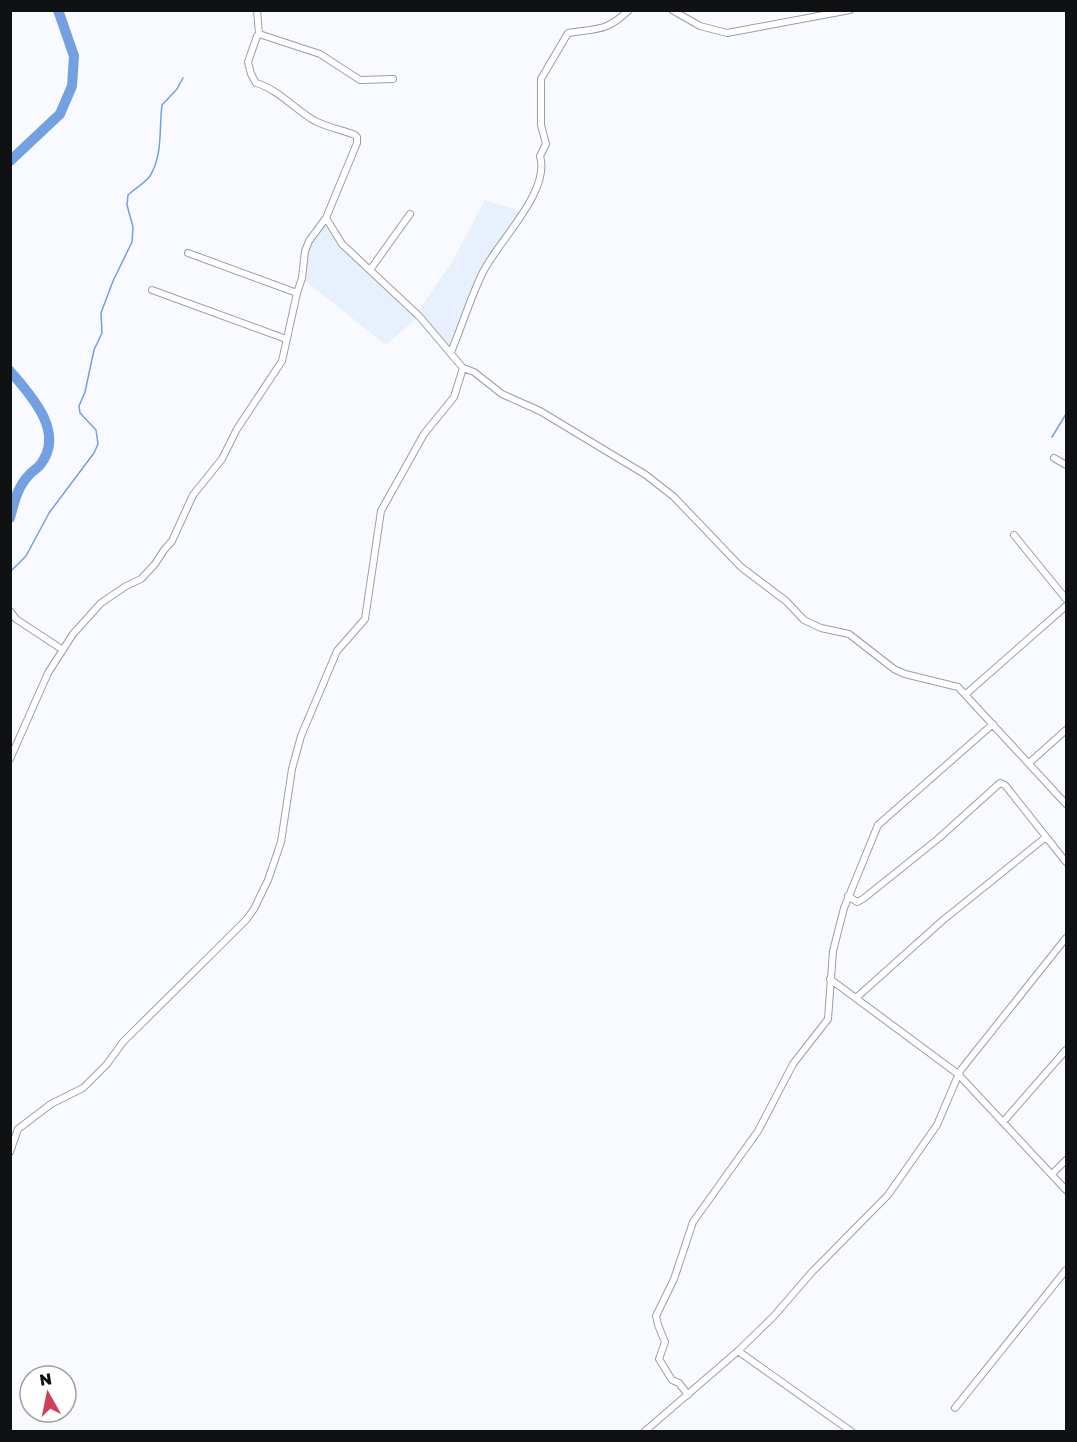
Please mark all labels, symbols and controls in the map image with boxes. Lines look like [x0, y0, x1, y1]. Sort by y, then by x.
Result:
north arrow [18, 1364, 78, 1424]
text: N [38, 1368, 53, 1390]

